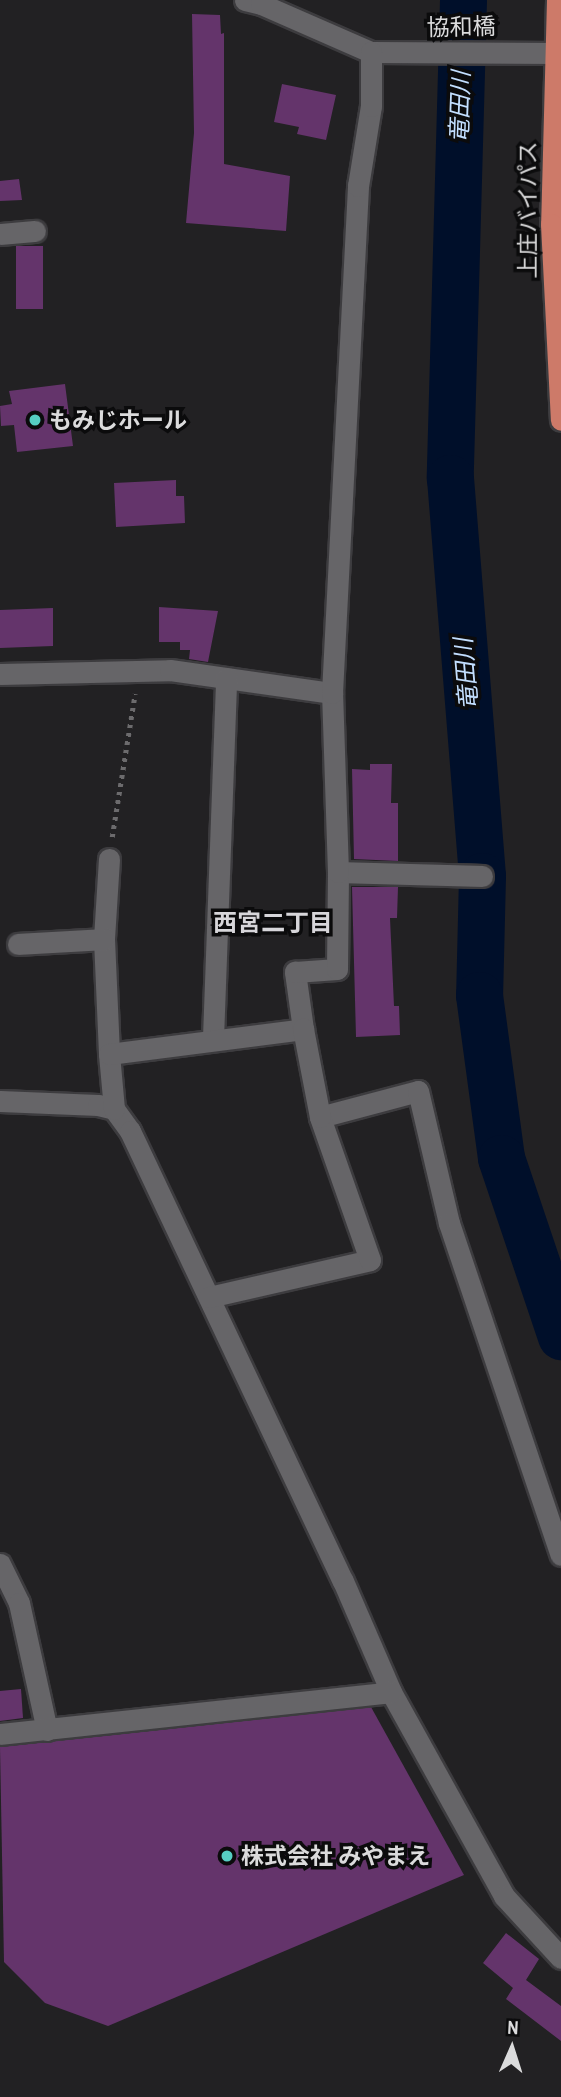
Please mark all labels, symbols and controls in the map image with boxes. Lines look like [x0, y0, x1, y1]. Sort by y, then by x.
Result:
street label: 協和橋 [426, 13, 496, 41]
water label: 竜田川 [444, 71, 476, 143]
street label: 上庄バイパス [514, 141, 542, 279]
place label: もみじホール [49, 406, 187, 434]
marker: もみじホール [27, 412, 43, 428]
water label: 竜田川 [449, 637, 483, 711]
district label: 西宮二丁目 [213, 909, 333, 937]
place label: 株式会社 みやまえ [241, 1842, 430, 1870]
marker: 株式会社 みやまえ [219, 1848, 235, 1864]
north arrow [477, 2013, 547, 2083]
text: N [507, 2014, 519, 2040]

